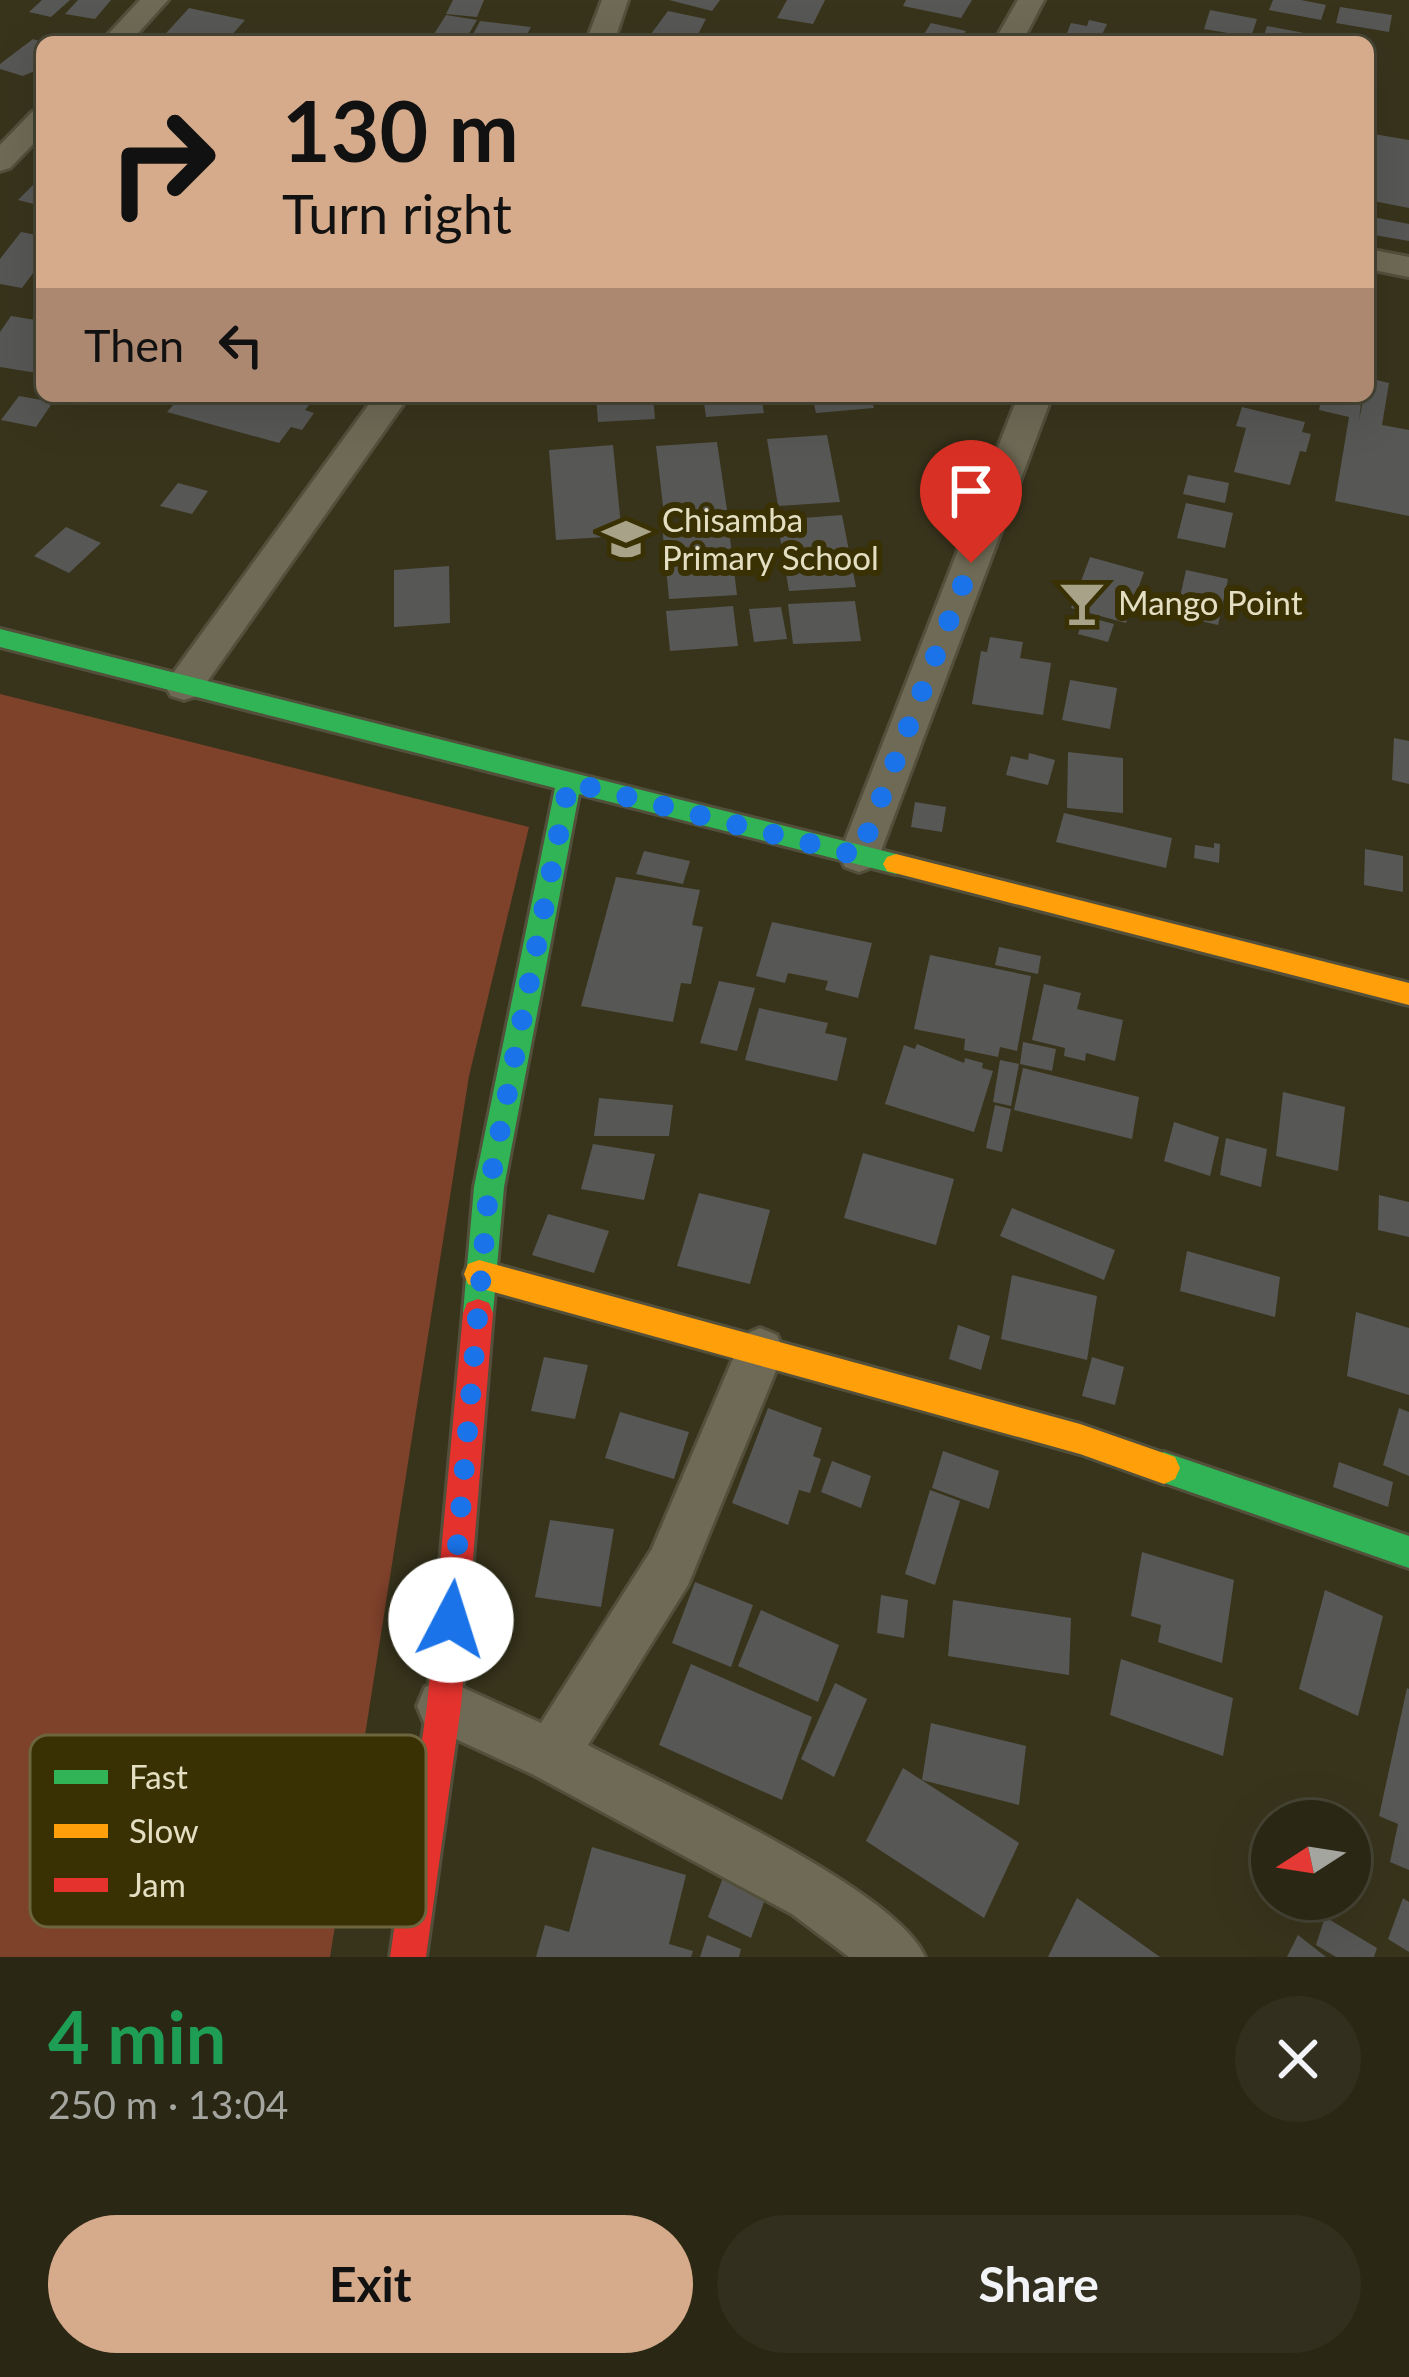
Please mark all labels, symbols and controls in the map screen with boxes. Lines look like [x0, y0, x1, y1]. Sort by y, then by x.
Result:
text: 130 m [282, 79, 519, 180]
icon: right [84, 84, 240, 240]
text: Turn right [282, 181, 512, 246]
icon: left [208, 312, 274, 378]
text: Then [84, 318, 184, 372]
pin [920, 440, 1022, 563]
icon: arrive [938, 458, 1004, 524]
place label: Chisamba Primary School [662, 499, 879, 577]
school or university icon: Chisamba Primary School [601, 514, 651, 564]
bar icon: Mango Point [1057, 578, 1107, 628]
place label: Mango Point [1118, 582, 1303, 622]
position arrow [388, 1557, 514, 1683]
legend [30, 1735, 426, 1927]
text: Fast [129, 1756, 188, 1796]
north arrow [1251, 1800, 1371, 1920]
map controls [1251, 1800, 1371, 1920]
text: Slow [129, 1810, 199, 1850]
text: Jam [129, 1864, 186, 1904]
text: 4 min [48, 1993, 226, 2079]
button: close [1235, 1996, 1361, 2122]
text: 250 m · 13:04 [48, 2081, 288, 2127]
button: Exit [48, 2215, 693, 2353]
button: Share [717, 2215, 1361, 2353]

